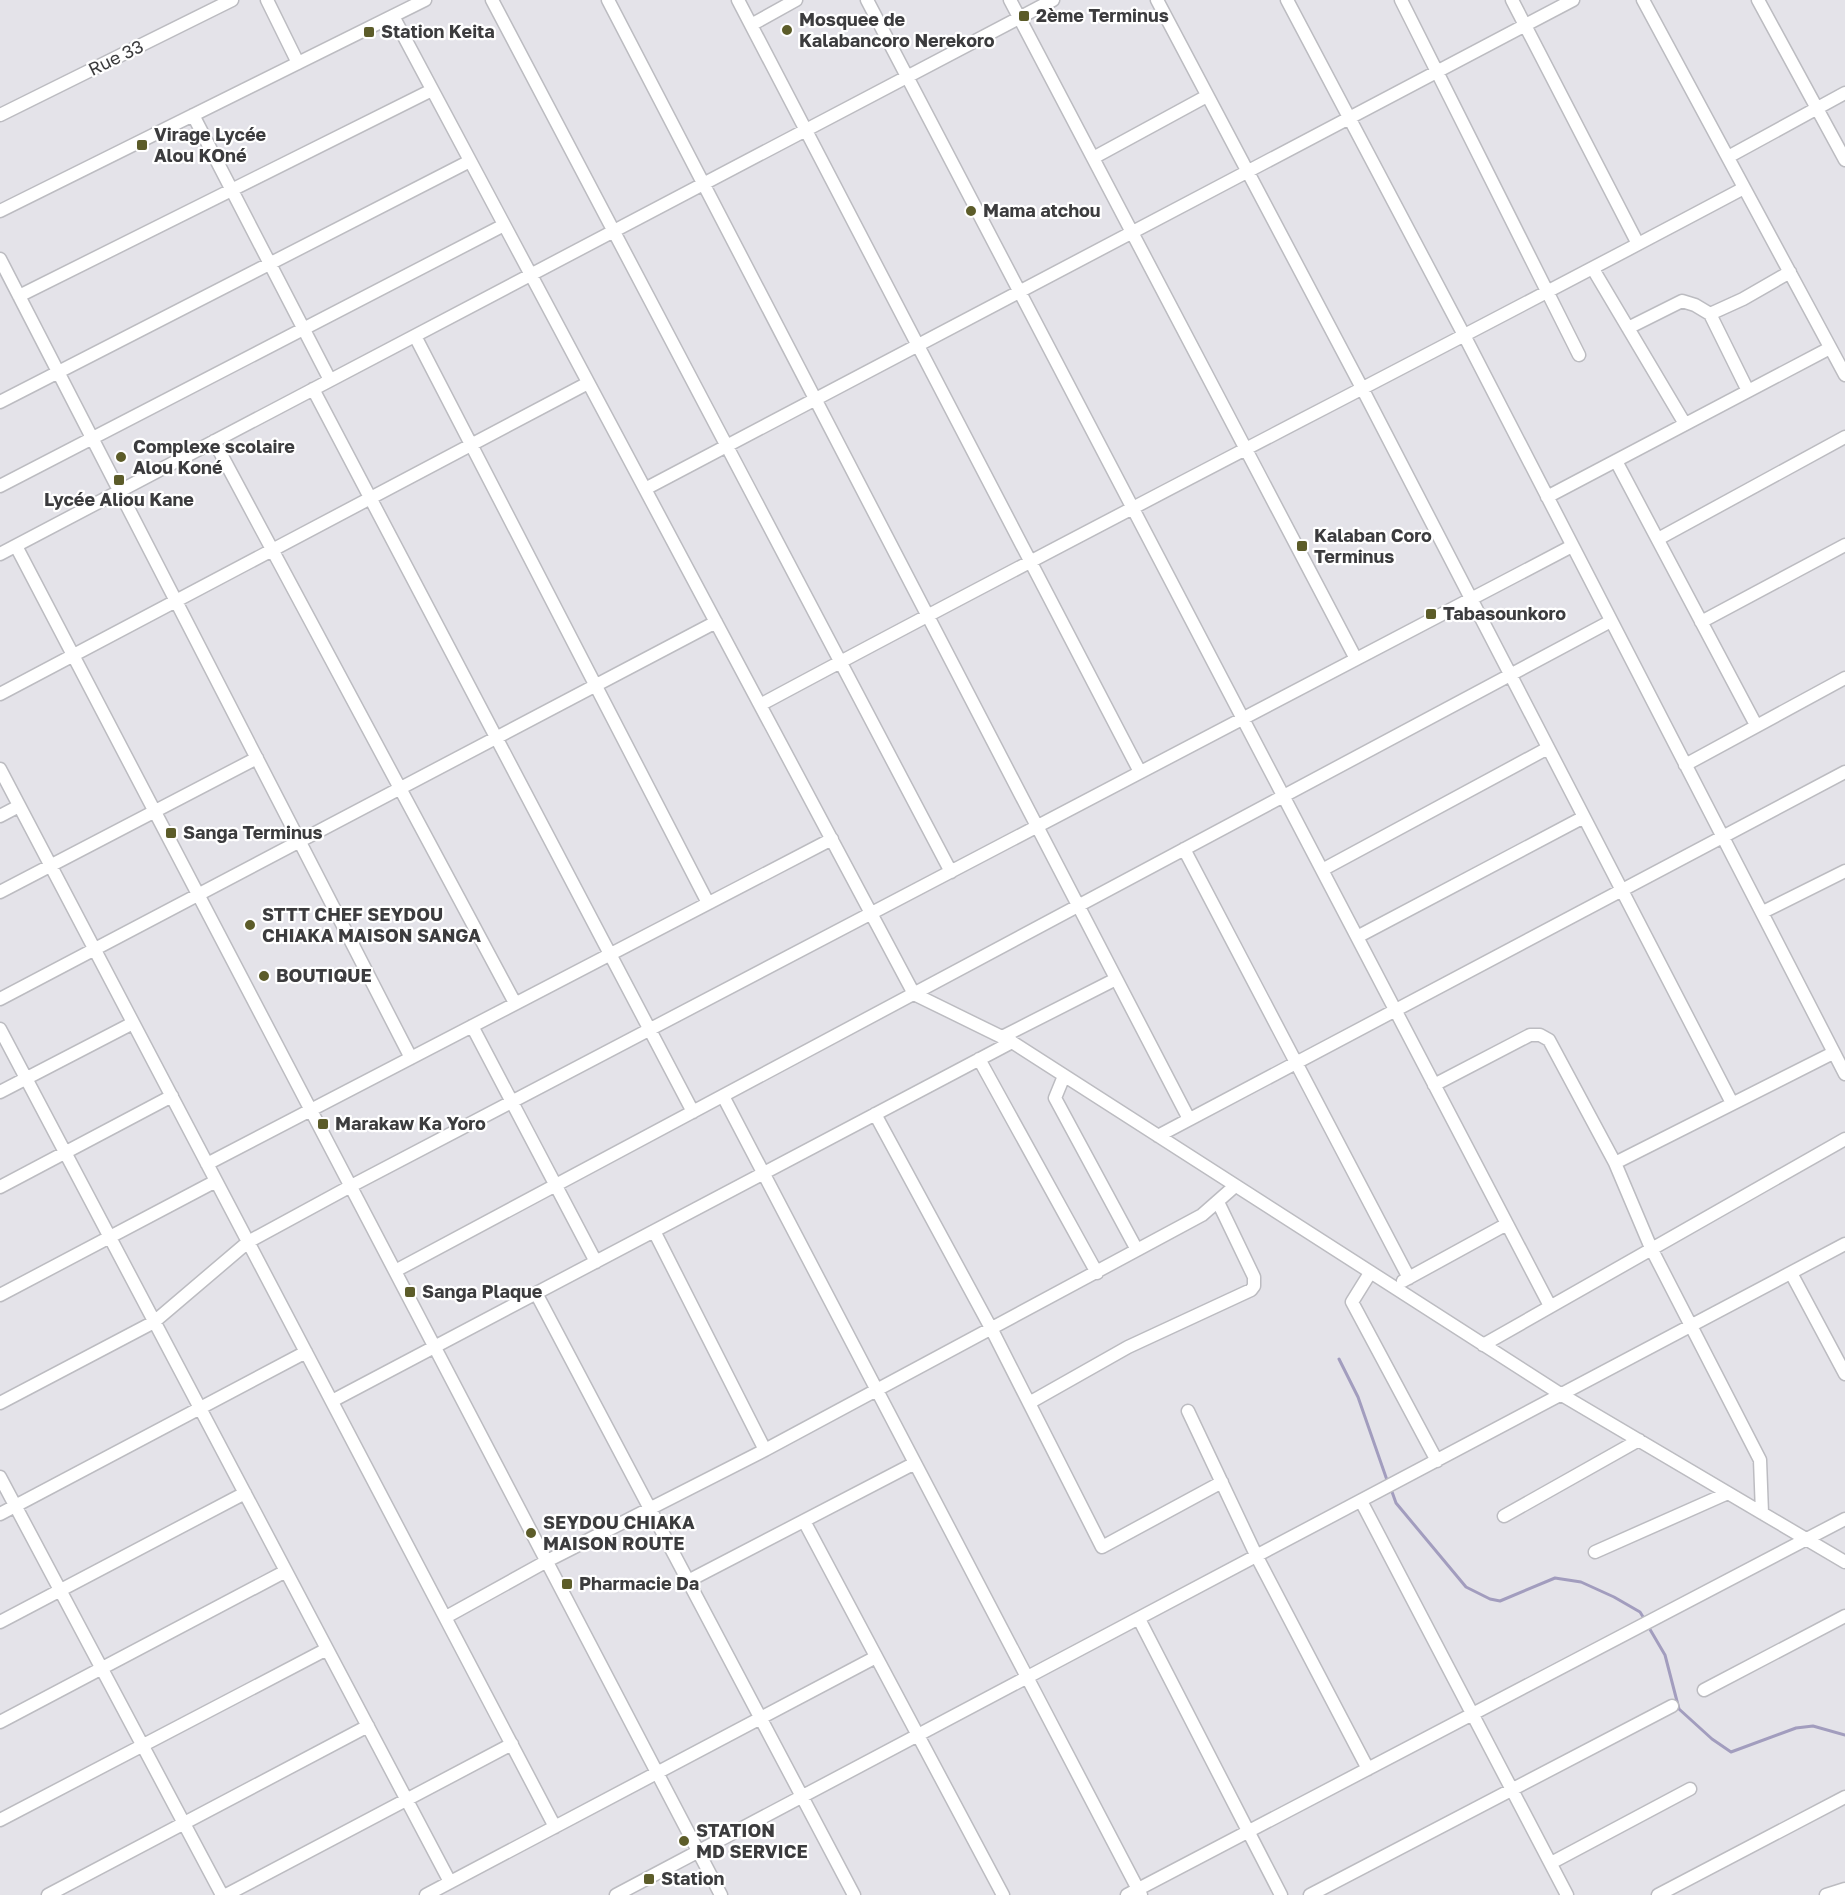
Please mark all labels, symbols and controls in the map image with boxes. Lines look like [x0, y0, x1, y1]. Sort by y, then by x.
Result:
place label: 2ème Terminus [1036, 4, 1169, 26]
place label: Mosquee de Kalabancoro Nerekoro [799, 8, 995, 51]
marker: 2ème Terminus [1017, 9, 1031, 23]
place label: Station Keita [381, 20, 495, 42]
marker: Mosquee de Kalabancoro Nerekoro [780, 23, 794, 37]
marker: Station Keita [362, 25, 376, 39]
street label: Rue 33 [84, 34, 147, 80]
place label: Virage Lycée Alou KOné [154, 123, 267, 166]
marker: Virage Lycée Alou KOné [135, 138, 149, 152]
place label: Mama atchou [983, 199, 1101, 221]
marker: Mama atchou [964, 204, 978, 218]
place label: Complexe scolaire Alou Koné [133, 435, 295, 478]
marker: Complexe scolaire Alou Koné [114, 450, 128, 464]
marker: Lycée Aliou Kane [112, 473, 126, 487]
place label: Lycée Aliou Kane [44, 488, 194, 510]
place label: Kalaban Coro Terminus [1314, 524, 1432, 567]
marker: Kalaban Coro Terminus [1295, 539, 1309, 553]
place label: Tabasounkoro [1443, 602, 1566, 624]
marker: Tabasounkoro [1424, 607, 1438, 621]
place label: Sanga Terminus [183, 821, 323, 843]
marker: Sanga Terminus [164, 826, 178, 840]
place label: STTT CHEF SEYDOU CHIAKA MAISON SANGA [262, 903, 481, 946]
marker: STTT CHEF SEYDOU CHIAKA MAISON SANGA [243, 918, 257, 932]
place label: BOUTIQUE [276, 964, 372, 986]
marker: BOUTIQUE [257, 969, 271, 983]
place label: Marakaw Ka Yoro [335, 1112, 486, 1134]
marker: Marakaw Ka Yoro [316, 1117, 330, 1131]
place label: Sanga Plaque [422, 1280, 543, 1302]
marker: Sanga Plaque [403, 1285, 417, 1299]
place label: SEYDOU CHIAKA MAISON ROUTE [543, 1511, 695, 1554]
marker: SEYDOU CHIAKA MAISON ROUTE [524, 1526, 538, 1540]
place label: Pharmacie Da [579, 1572, 699, 1594]
marker: Pharmacie Da [560, 1577, 574, 1591]
place label: STATION MD SERVICE [696, 1819, 808, 1862]
marker: STATION MD SERVICE [677, 1834, 691, 1848]
place label: Station [661, 1867, 724, 1889]
marker: Station [642, 1872, 656, 1886]

